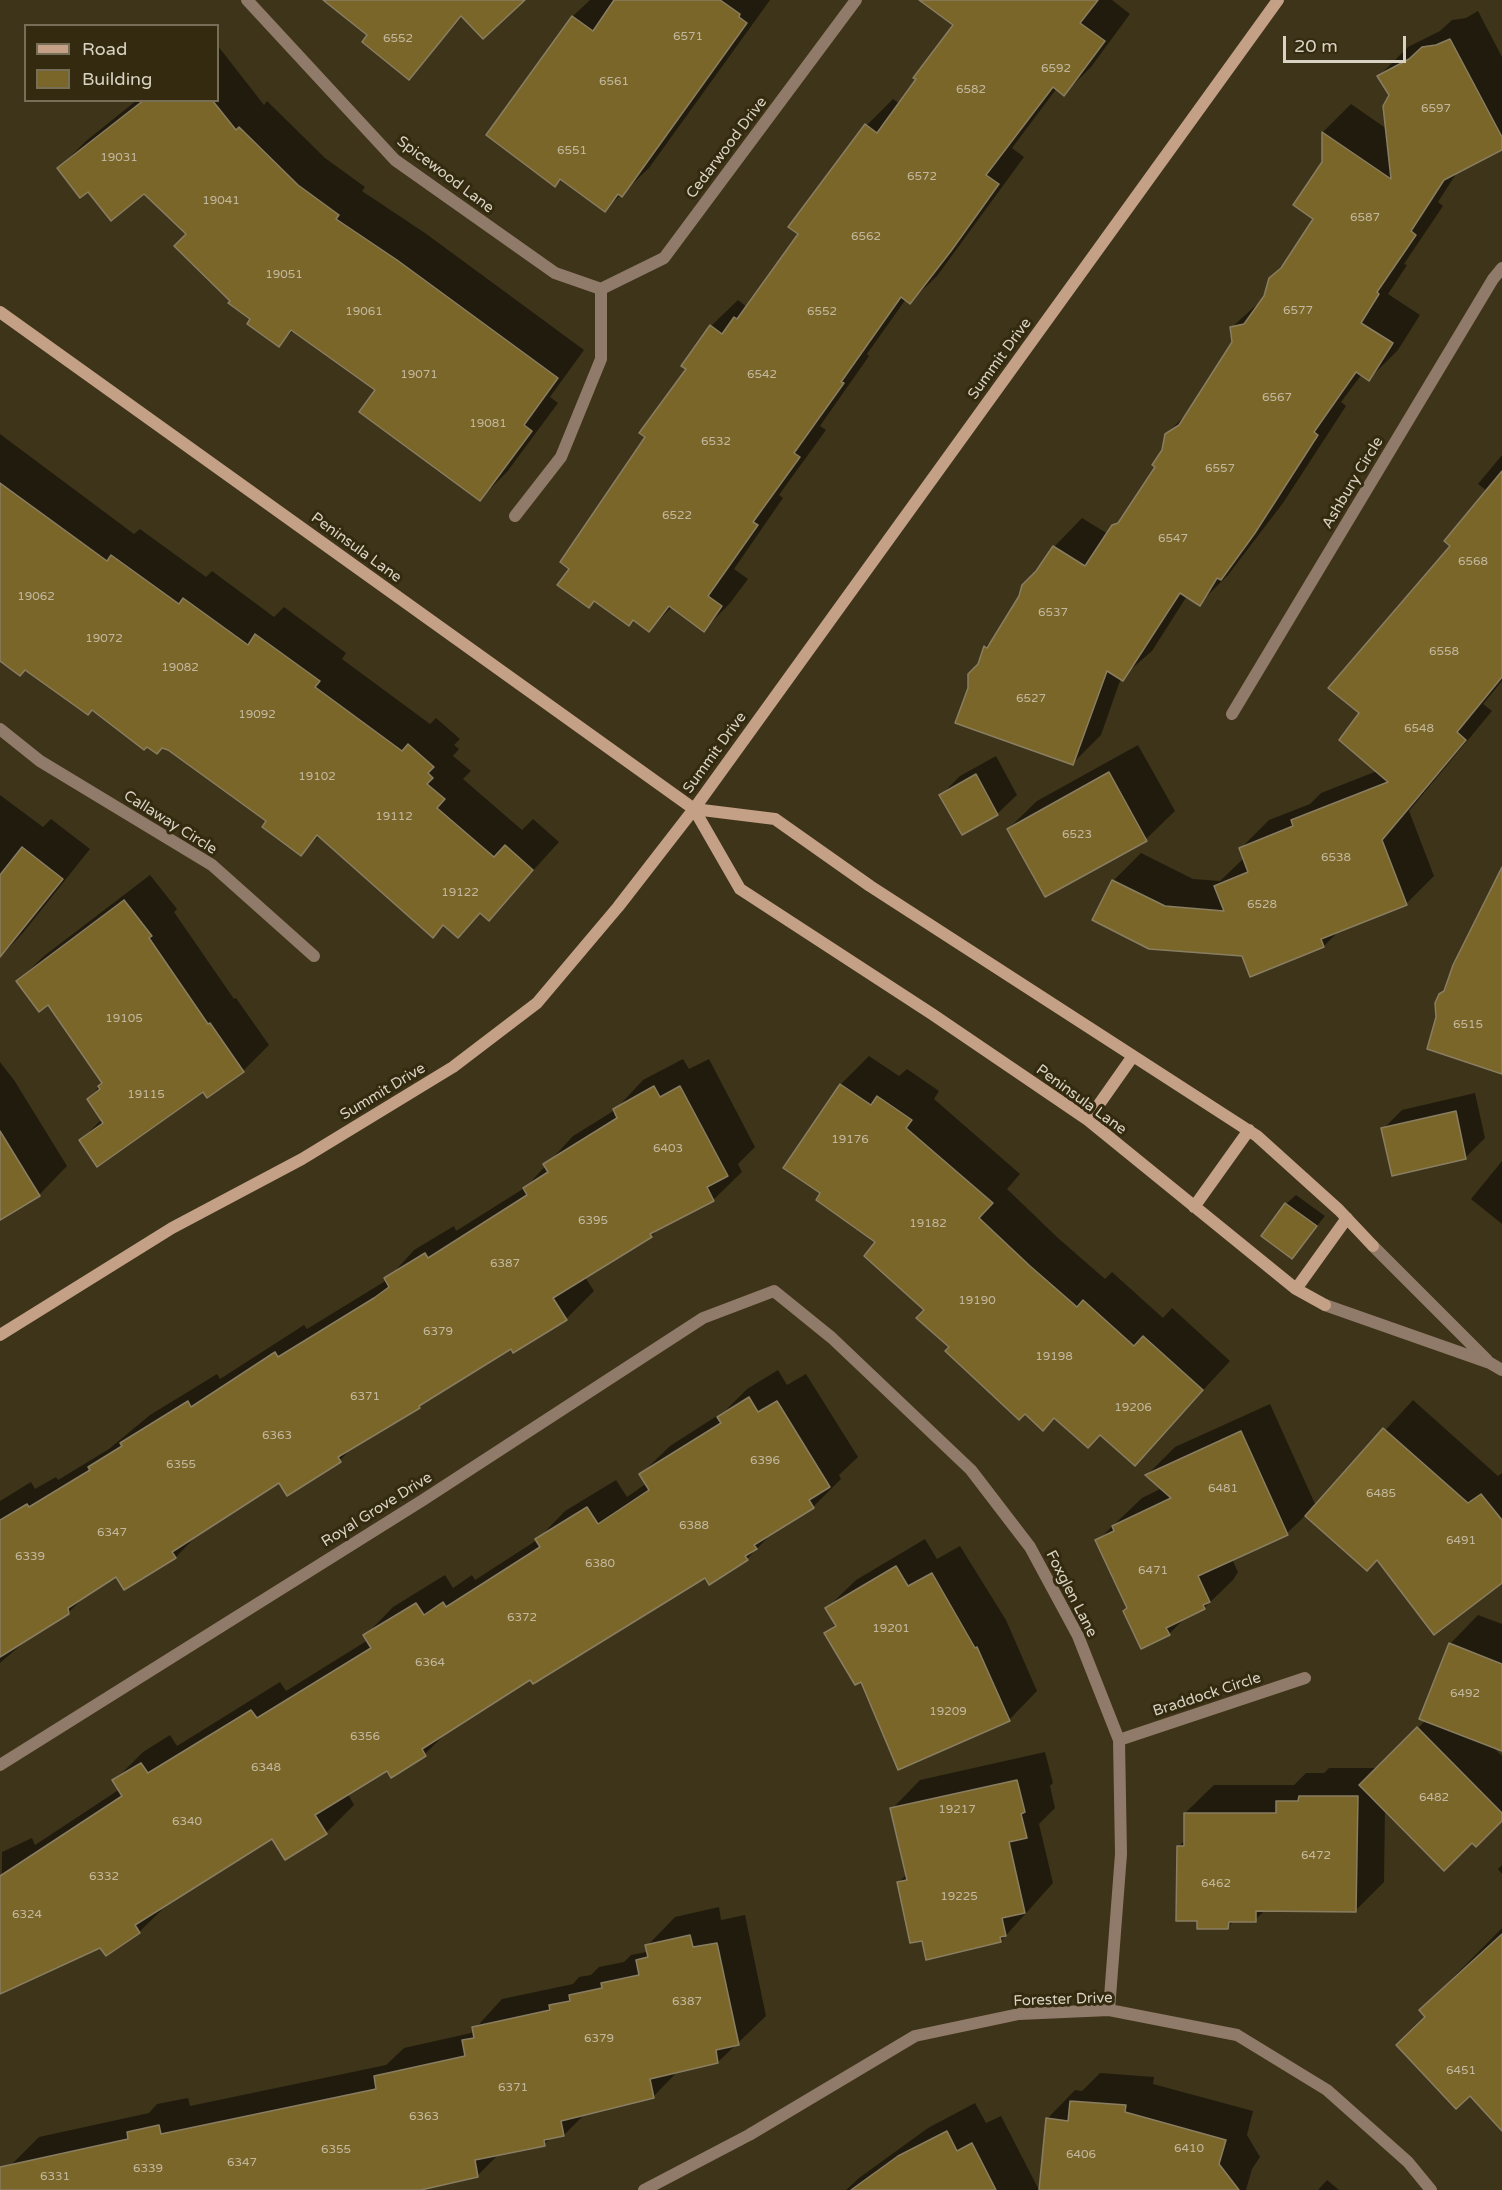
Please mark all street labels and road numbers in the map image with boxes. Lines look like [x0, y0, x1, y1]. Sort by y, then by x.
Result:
street label: Cedarwood Drive [683, 94, 771, 202]
street label: Spicewood Lane [393, 133, 497, 217]
street label: Summit Drive [964, 315, 1036, 403]
street label: Ashbury Circle [1319, 434, 1387, 532]
street label: Peninsula Lane [307, 509, 405, 587]
street label: Summit Drive [679, 709, 751, 797]
street label: Callaway Circle [120, 787, 220, 859]
street label: Summit Drive [337, 1060, 429, 1124]
street label: Peninsula Lane [1032, 1061, 1130, 1139]
street label: Royal Grove Drive [318, 1469, 436, 1551]
street label: Foxglen Lane [1041, 1548, 1101, 1640]
street label: Braddock Circle [1151, 1669, 1263, 1721]
street label: Forester Drive [1013, 1989, 1113, 2011]

